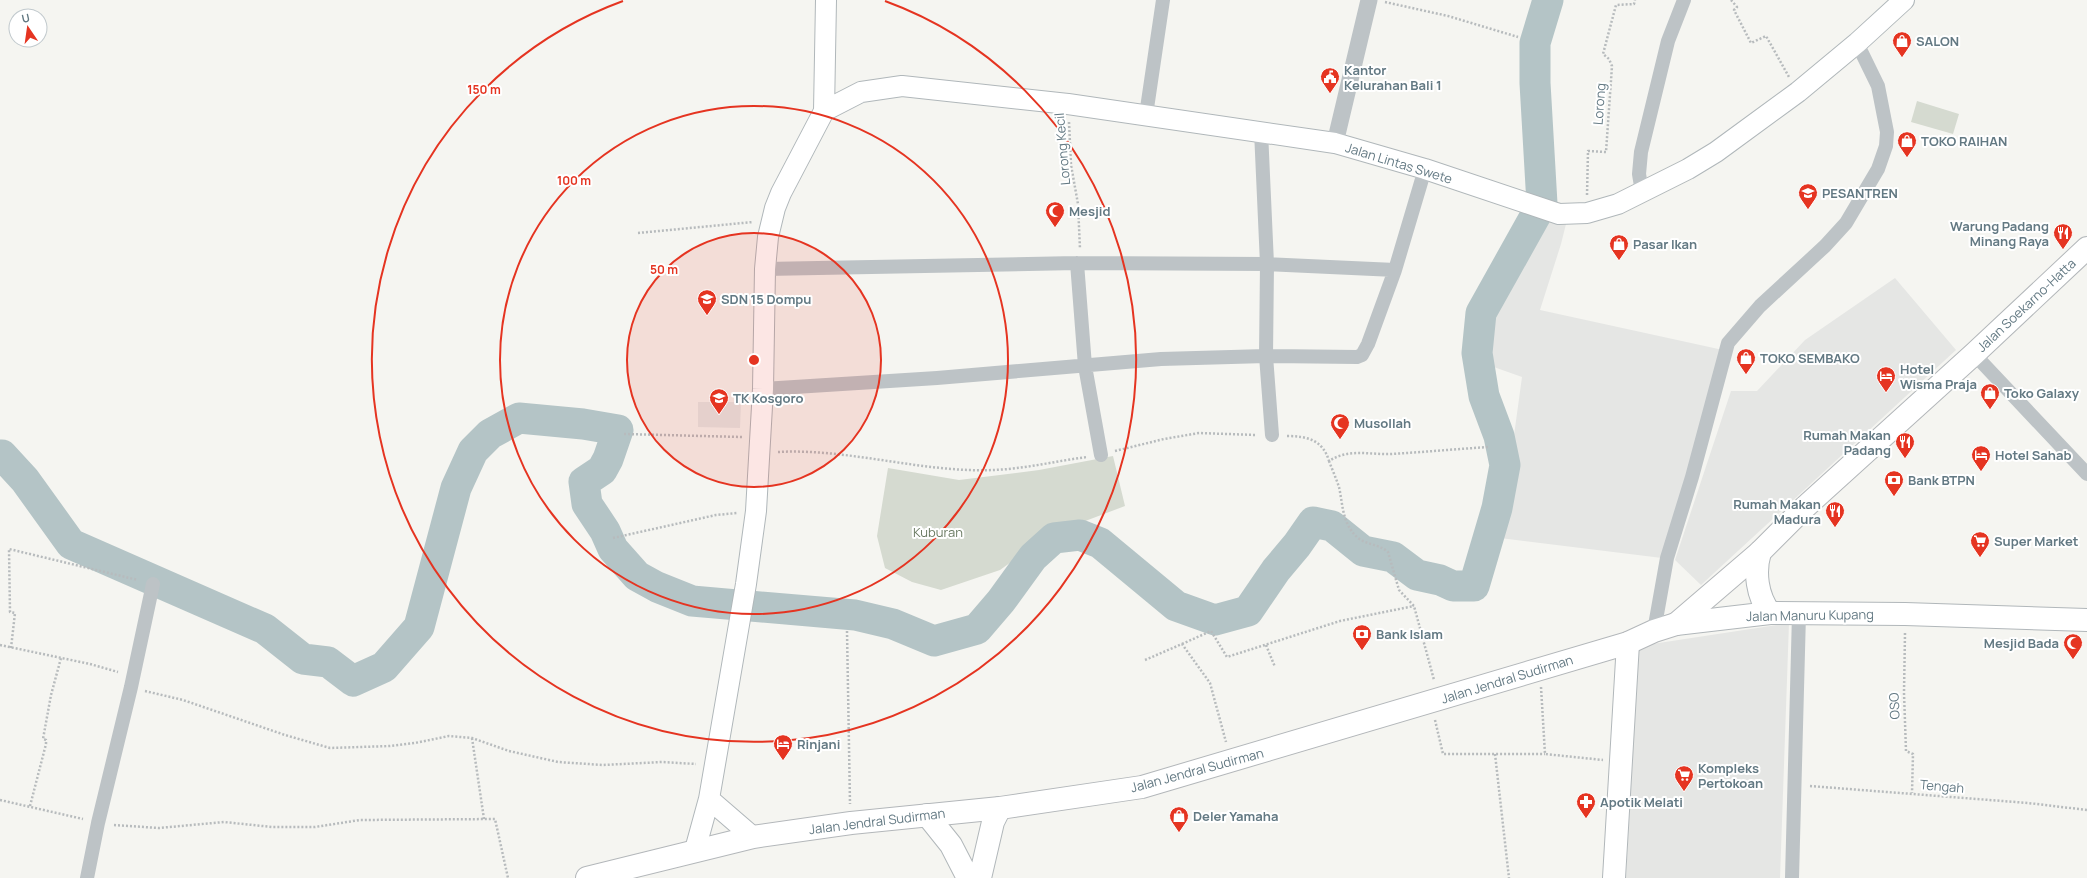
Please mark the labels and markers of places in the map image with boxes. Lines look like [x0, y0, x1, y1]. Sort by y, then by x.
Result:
shop icon: SALON [1891, 30, 1913, 58]
place label: SALON [1916, 32, 1959, 50]
place label: Kantor Kelurahan Bali 1 [1344, 61, 1442, 94]
public building icon: Kantor Kelurahan Bali 1 [1319, 66, 1341, 94]
shop icon: TOKO RAIHAN [1896, 130, 1918, 158]
place label: TOKO RAIHAN [1921, 132, 2007, 150]
school or university icon: PESANTREN [1797, 182, 1819, 210]
place label: PESANTREN [1822, 184, 1898, 202]
mosque icon: Mesjid [1044, 200, 1066, 228]
place label: Mesjid [1069, 202, 1110, 220]
place label: Warung Padang Minang Raya [1950, 217, 2049, 250]
restaurant icon: Warung Padang Minang Raya [2052, 222, 2074, 250]
shop icon: Pasar Ikan [1608, 233, 1630, 261]
place label: Pasar Ikan [1633, 235, 1697, 253]
school or university icon: SDN 15 Dompu [696, 288, 718, 316]
place label: SDN 15 Dompu [721, 290, 811, 308]
shop icon: TOKO SEMBAKO [1735, 347, 1757, 375]
place label: TOKO SEMBAKO [1760, 349, 1860, 367]
centre of rings [747, 353, 761, 367]
place label: Hotel Wisma Praja [1900, 360, 1977, 393]
hotel icon: Hotel Wisma Praja [1875, 365, 1897, 393]
shop icon: Toko Galaxy [1979, 382, 2001, 410]
place label: Toko Galaxy [2004, 384, 2080, 402]
school or university icon: TK Kosgoro [708, 387, 730, 415]
place label: TK Kosgoro [733, 389, 804, 407]
mosque icon: Musollah [1329, 412, 1351, 440]
place label: Musollah [1354, 414, 1411, 432]
place label: Rumah Makan Padang [1803, 426, 1891, 459]
restaurant icon: Rumah Makan Padang [1894, 431, 1916, 459]
hotel icon: Hotel Sahab [1970, 444, 1992, 472]
place label: Hotel Sahab [1995, 446, 2071, 464]
bank icon: Bank BTPN [1883, 469, 1905, 497]
place label: Bank BTPN [1908, 471, 1975, 489]
place label: Rumah Makan Madura [1733, 495, 1821, 528]
restaurant icon: Rumah Makan Madura [1824, 500, 1846, 528]
supermarket icon: Super Market [1969, 530, 1991, 558]
place label: Super Market [1994, 532, 2079, 550]
bank icon: Bank Islam [1351, 623, 1373, 651]
place label: Bank Islam [1376, 625, 1443, 643]
mosque icon: Mesjid Bada [2062, 632, 2084, 660]
place label: Mesjid Bada [1984, 634, 2059, 652]
hotel icon: Rinjani [772, 733, 794, 761]
place label: Rinjani [797, 735, 840, 753]
place label: Kompleks Pertokoan [1698, 759, 1763, 792]
supermarket icon: Kompleks Pertokoan [1673, 764, 1695, 792]
pharmacy icon: Apotik Melati [1575, 791, 1597, 819]
place label: Apotik Melati [1600, 793, 1683, 811]
shop icon: Deler Yamaha [1168, 805, 1190, 833]
place label: Deler Yamaha [1193, 807, 1278, 825]

